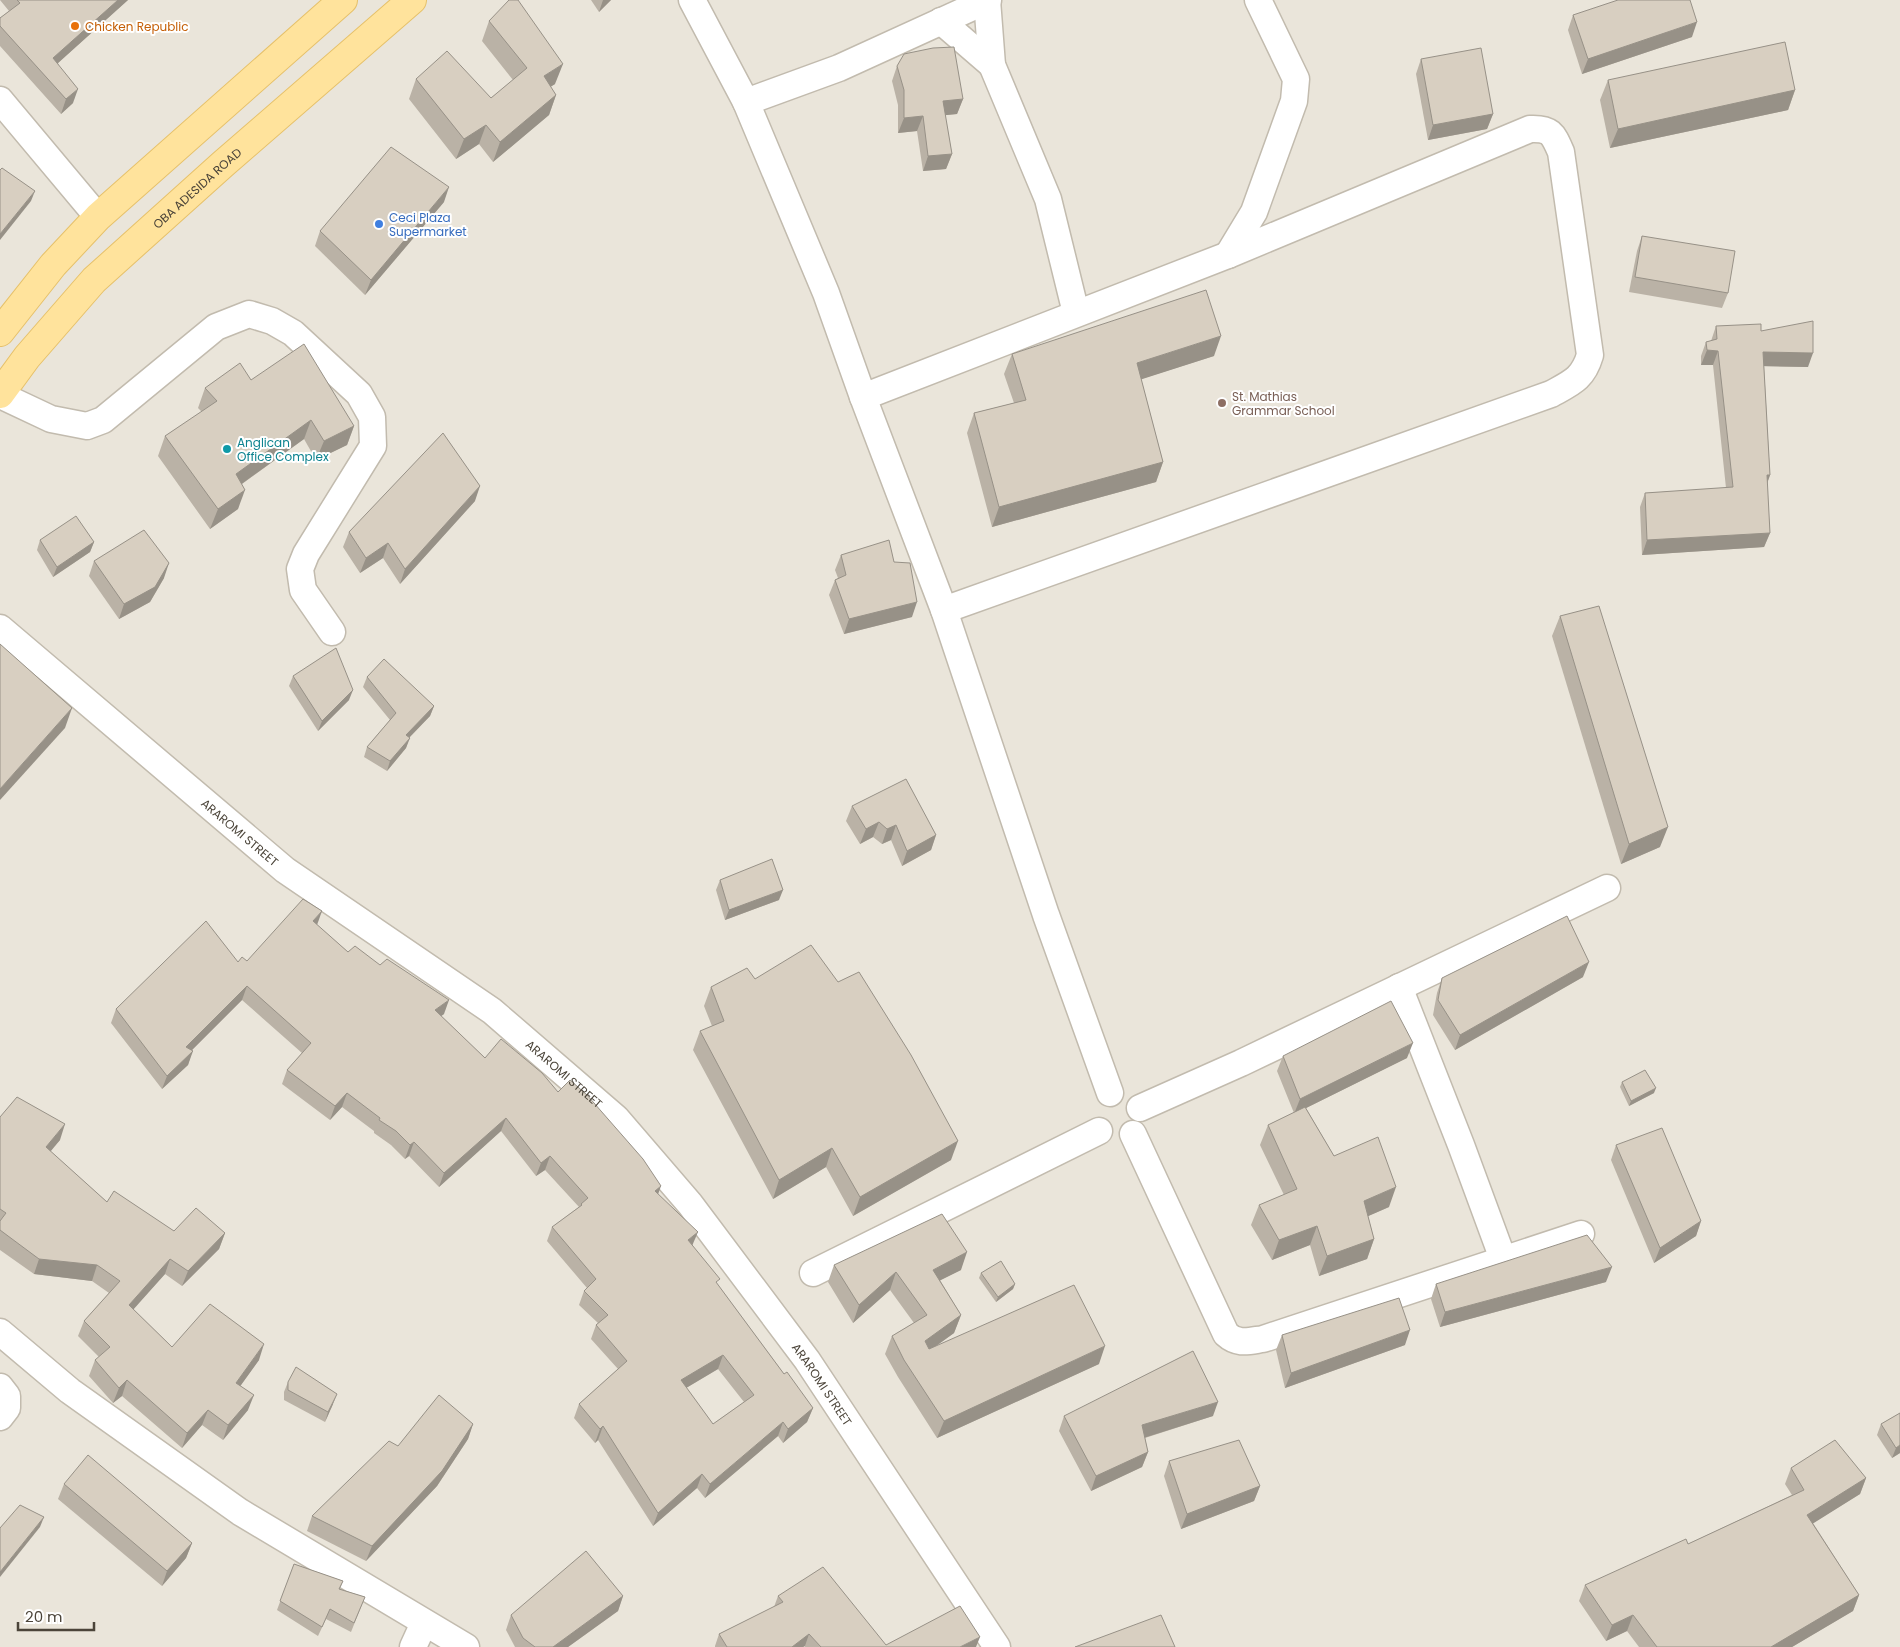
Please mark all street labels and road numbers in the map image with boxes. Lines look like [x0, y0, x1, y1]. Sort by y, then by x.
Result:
street label: OBA ADESIDA ROAD [149, 143, 245, 232]
street label: ARAROMI STREET [198, 794, 283, 870]
street label: ARAROMI STREET [522, 1036, 607, 1112]
street label: ARAROMI STREET [788, 1339, 857, 1429]

